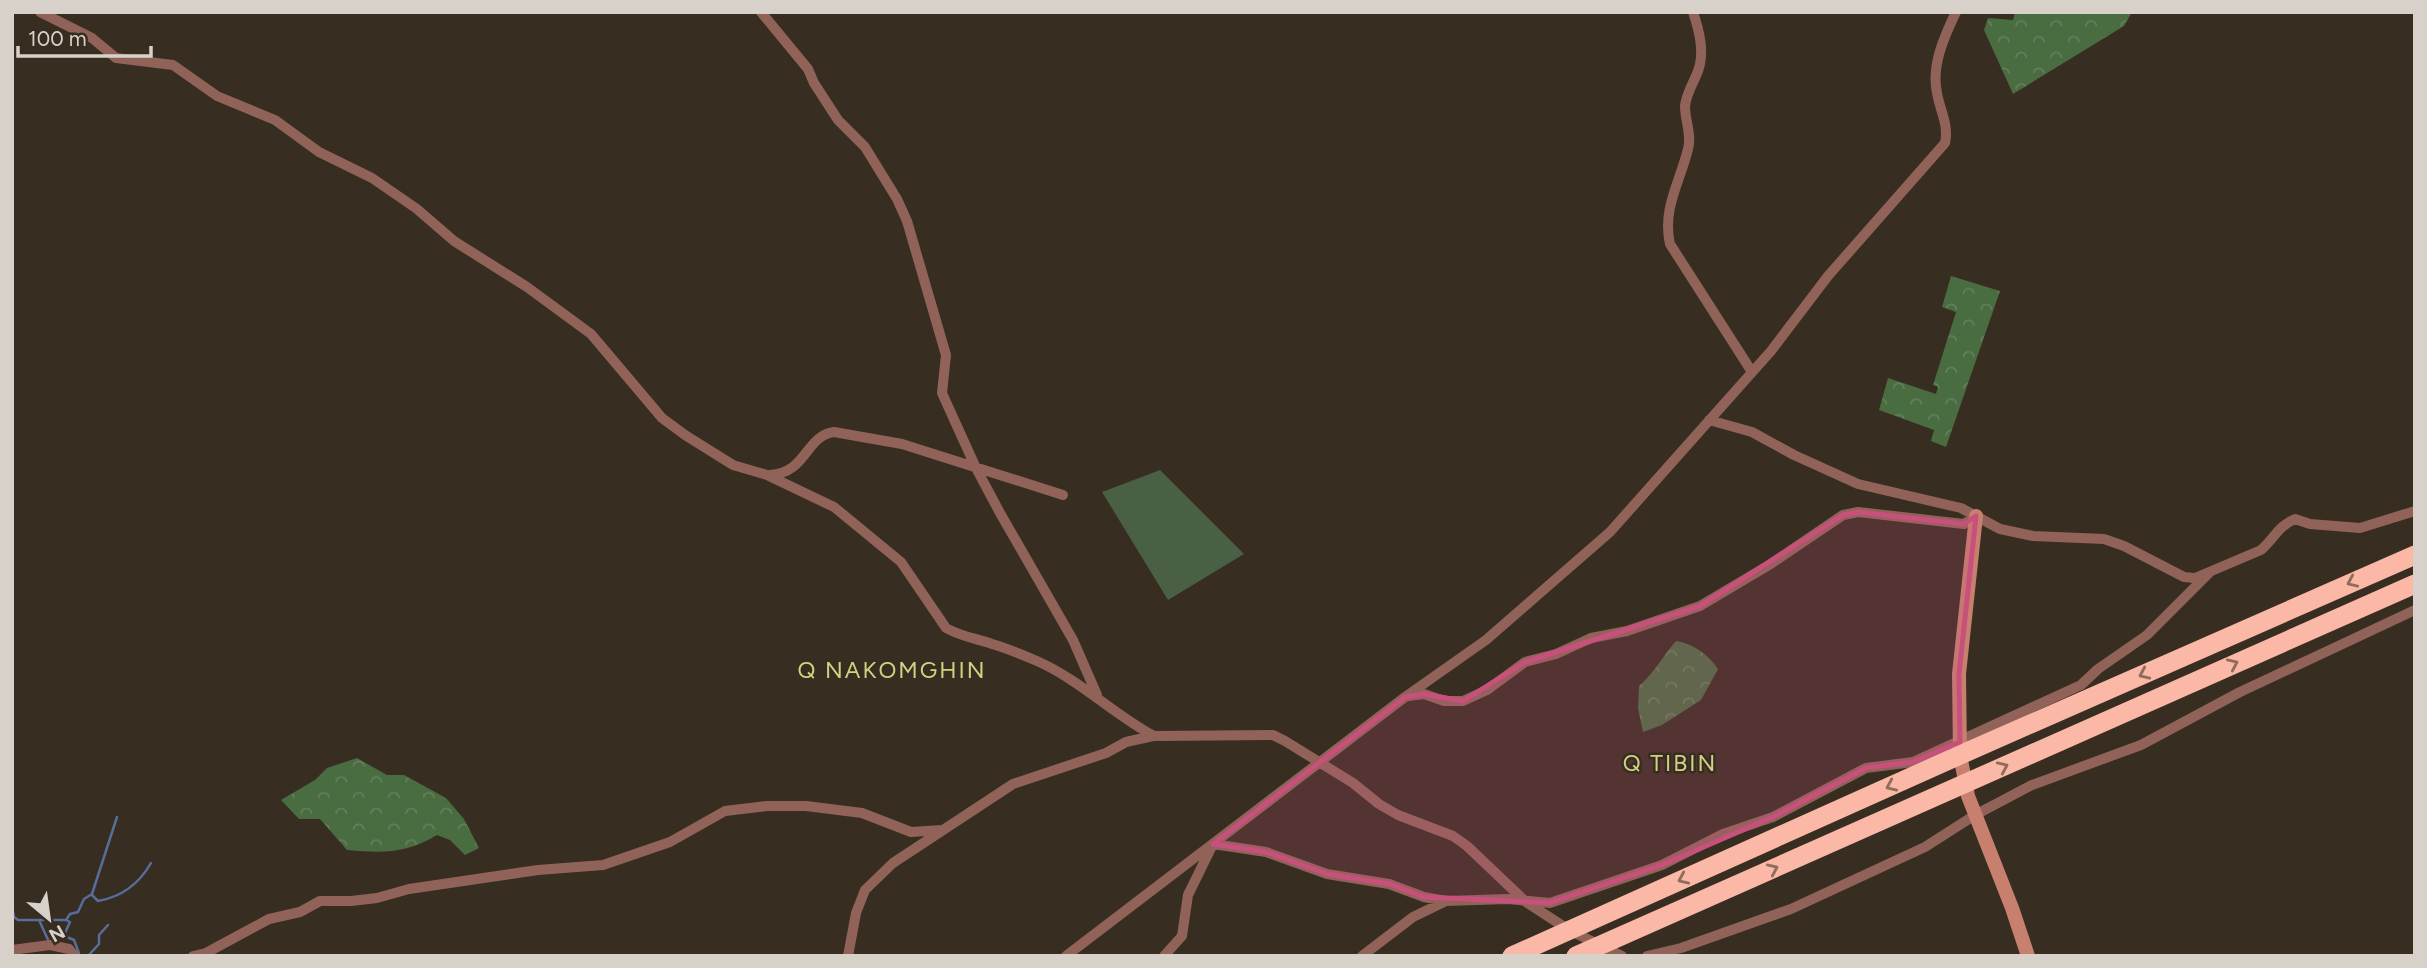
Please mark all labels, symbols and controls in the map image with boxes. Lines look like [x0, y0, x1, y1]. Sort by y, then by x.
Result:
scale bar [18, 14, 150, 58]
text: 100 m [28, 26, 87, 51]
one-way arrow [2347, 574, 2359, 588]
district label: Q NAKOMGHIN [797, 656, 987, 684]
one-way arrow [2226, 658, 2239, 672]
one-way arrow [2139, 666, 2151, 680]
district label: Q TIBIN [1623, 749, 1717, 777]
one-way arrow [1996, 761, 2008, 775]
one-way arrow [1886, 778, 1898, 792]
one-way arrow [1765, 863, 1778, 877]
one-way arrow [1678, 871, 1691, 885]
north arrow [14, 884, 84, 954]
text: N [45, 920, 69, 947]

